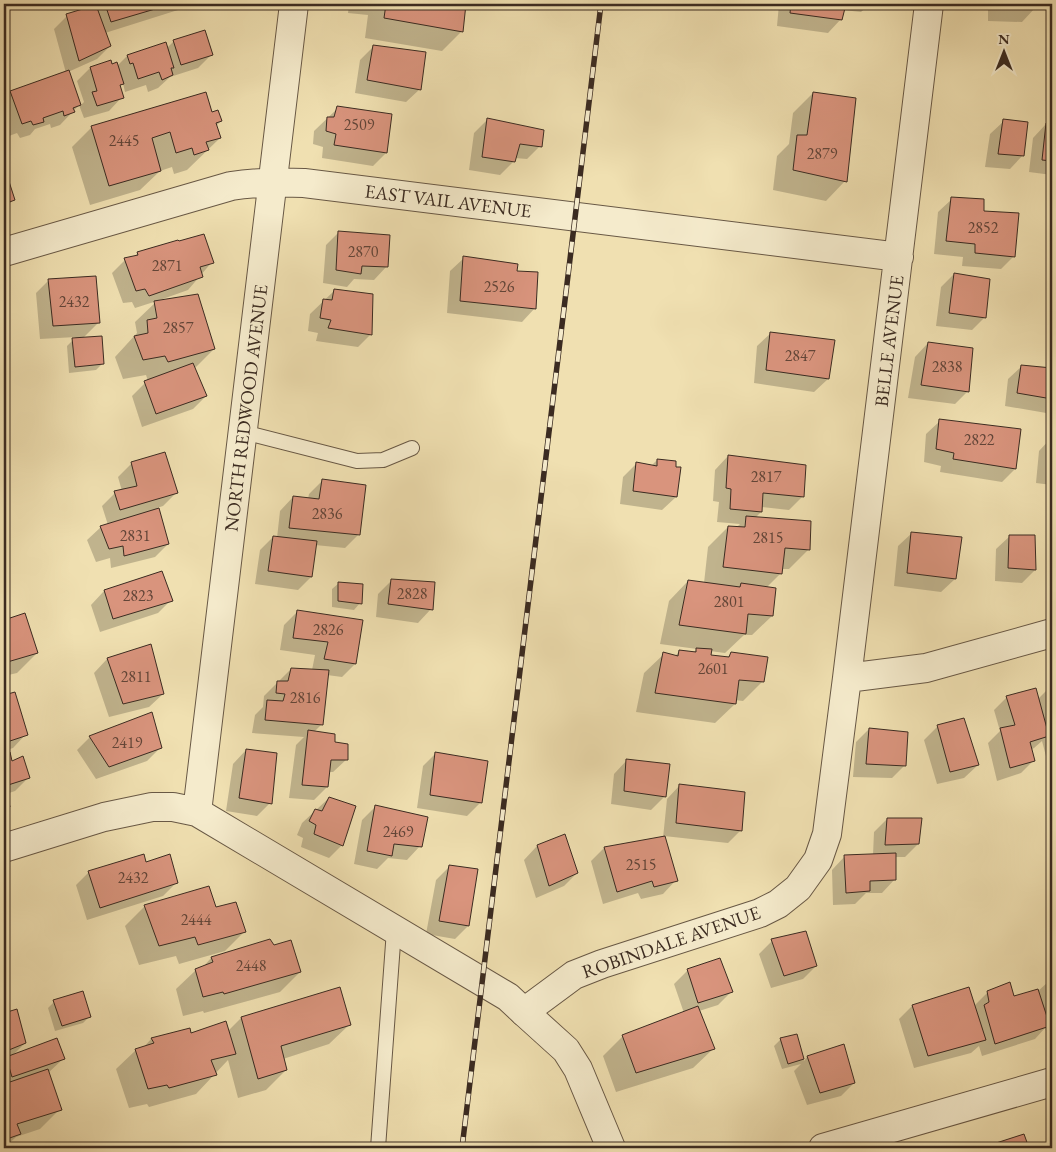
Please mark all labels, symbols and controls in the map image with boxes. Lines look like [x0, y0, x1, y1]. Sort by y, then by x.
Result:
north arrow [978, 28, 1028, 78]
text: N [998, 30, 1010, 48]
house number: 2509 [344, 114, 375, 135]
house number: 2445 [109, 130, 139, 151]
house number: 2879 [807, 143, 838, 164]
street label: EAST VAIL AVENUE [363, 178, 533, 224]
house number: 2852 [968, 217, 999, 238]
house number: 2870 [348, 241, 379, 262]
house number: 2871 [152, 255, 182, 276]
street label: BELLE AVENUE [869, 274, 910, 408]
house number: 2526 [484, 276, 515, 297]
street label: NORTH REDWOOD AVENUE [218, 283, 274, 533]
house number: 2432 [59, 291, 90, 312]
house number: 2857 [163, 317, 194, 338]
house number: 2847 [785, 345, 816, 366]
house number: 2838 [932, 356, 963, 377]
house number: 2822 [964, 429, 995, 450]
house number: 2817 [751, 466, 782, 487]
house number: 2836 [312, 503, 343, 524]
house number: 2831 [120, 525, 150, 546]
house number: 2815 [753, 527, 783, 548]
house number: 2828 [397, 583, 428, 604]
house number: 2823 [123, 585, 154, 606]
house number: 2801 [714, 591, 744, 612]
house number: 2826 [313, 619, 344, 640]
house number: 2601 [698, 658, 728, 679]
house number: 2811 [121, 666, 151, 687]
house number: 2816 [290, 687, 321, 708]
house number: 2419 [112, 732, 143, 753]
house number: 2469 [383, 821, 414, 842]
house number: 2515 [626, 854, 656, 875]
house number: 2432 [118, 867, 149, 888]
street label: ROBINDALE AVENUE [579, 900, 764, 984]
house number: 2444 [181, 909, 212, 930]
house number: 2448 [236, 955, 267, 976]

